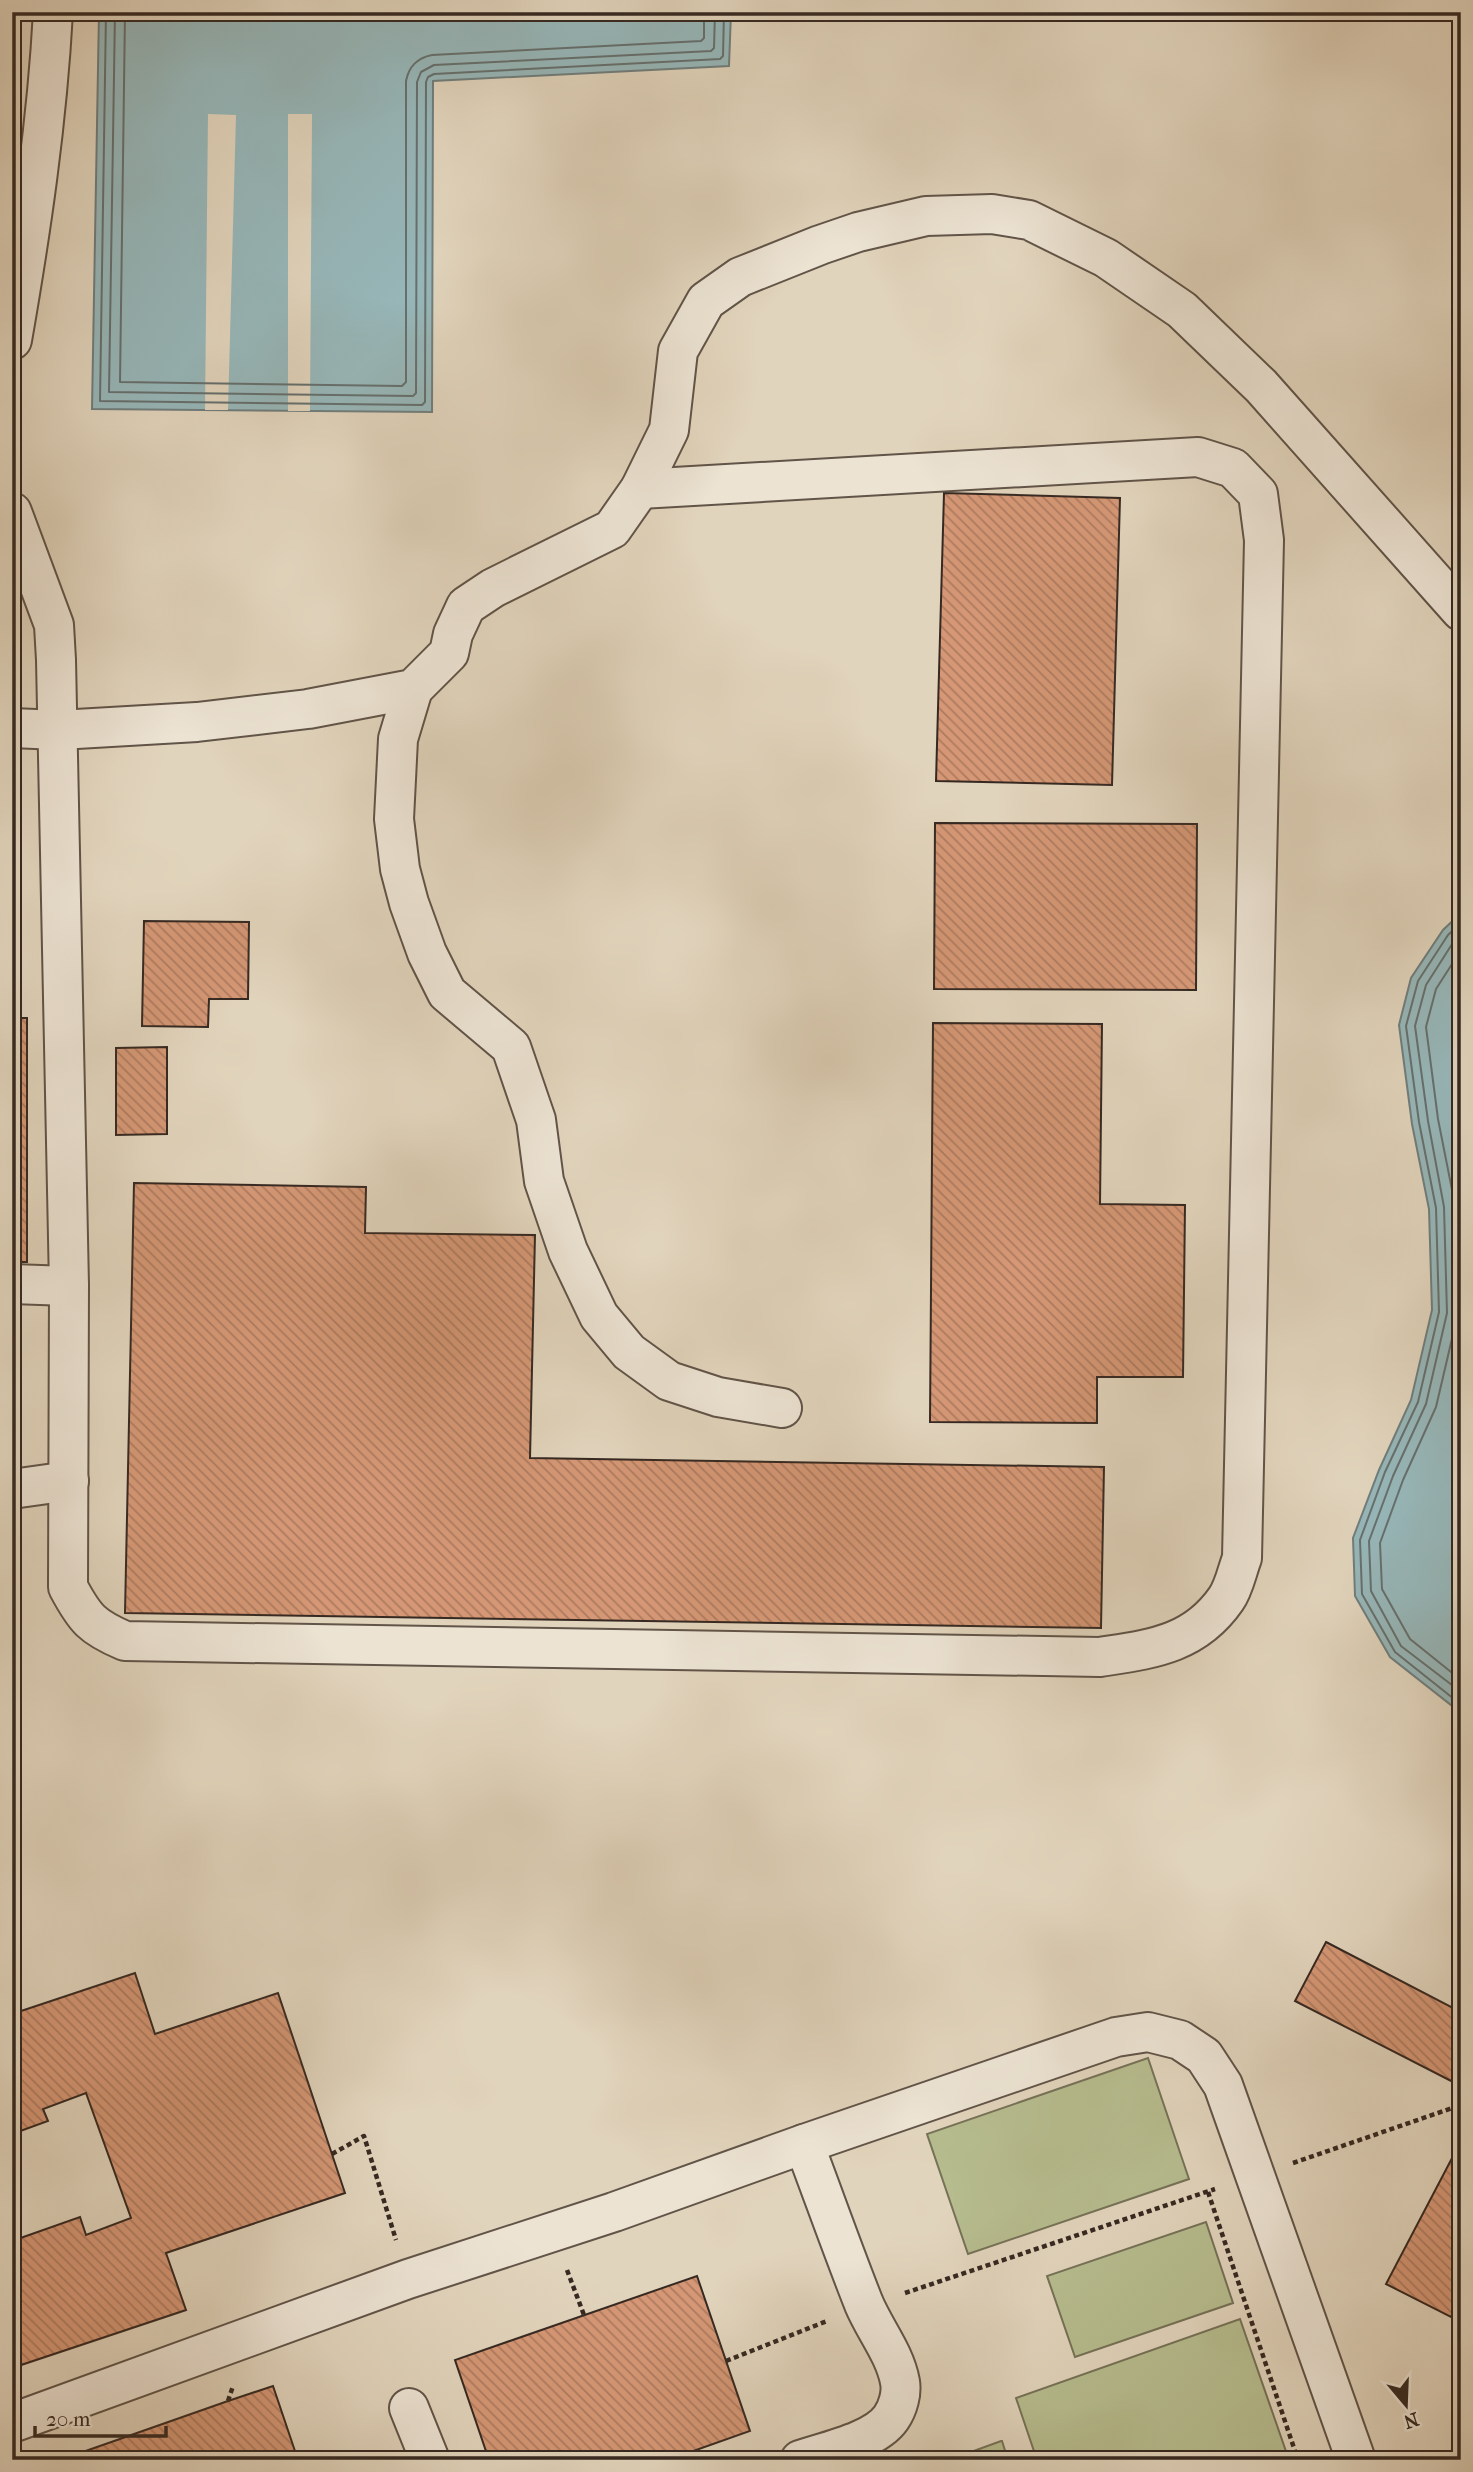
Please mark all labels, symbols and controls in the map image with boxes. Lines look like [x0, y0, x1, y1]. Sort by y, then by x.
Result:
north arrow [1372, 2370, 1442, 2440]
scale bar [35, 2395, 166, 2439]
text: 20 m [46, 2407, 91, 2431]
text: N [1400, 2407, 1422, 2433]

